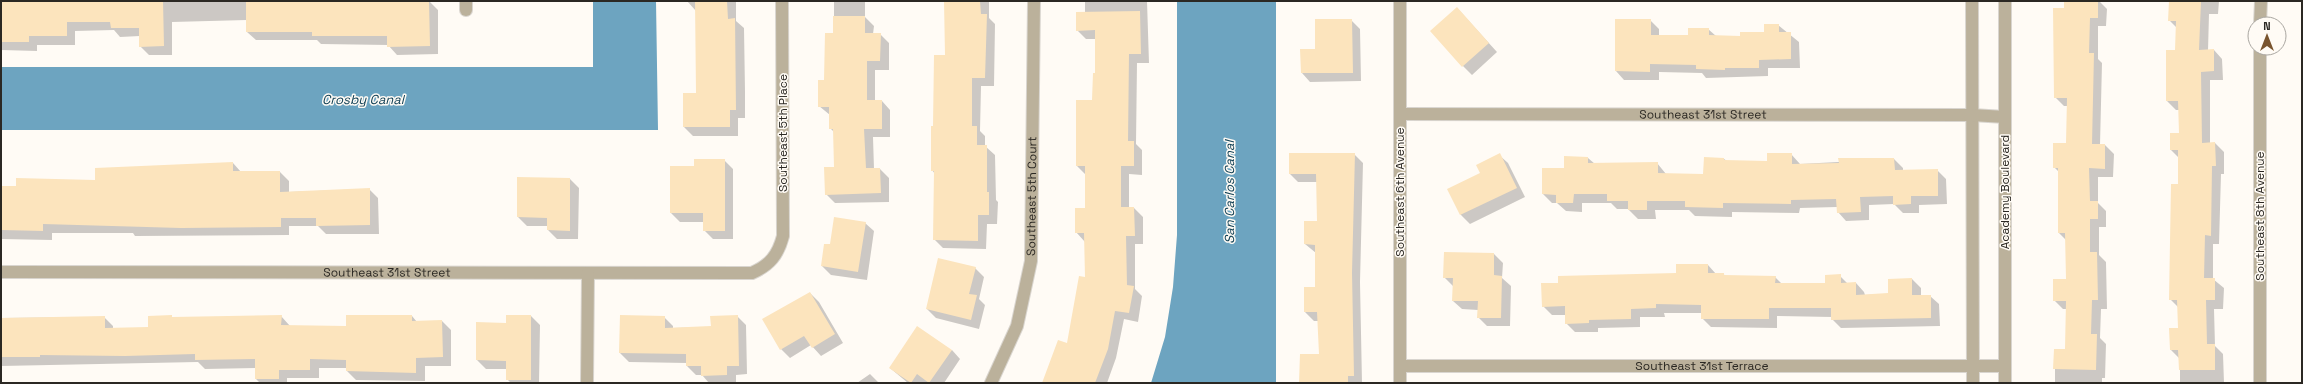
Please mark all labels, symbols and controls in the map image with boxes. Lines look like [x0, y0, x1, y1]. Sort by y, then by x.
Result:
north arrow [2247, 16, 2287, 56]
text: N [2263, 19, 2271, 33]
street label: Southeast 5th Place [775, 74, 791, 192]
water label: Crosby Canal [322, 91, 406, 108]
street label: Southeast 31st Street [1639, 106, 1767, 123]
street label: Southeast 6th Avenue [1392, 127, 1408, 257]
street label: Academy Boulevard [1997, 135, 2013, 249]
street label: Southeast 5th Court [1023, 136, 1040, 256]
water label: San Carlos Canal [1221, 139, 1238, 244]
street label: Southeast 8th Avenue [2252, 151, 2268, 281]
street label: Southeast 31st Street [323, 264, 451, 281]
street label: Southeast 31st Terrace [1635, 358, 1769, 374]

